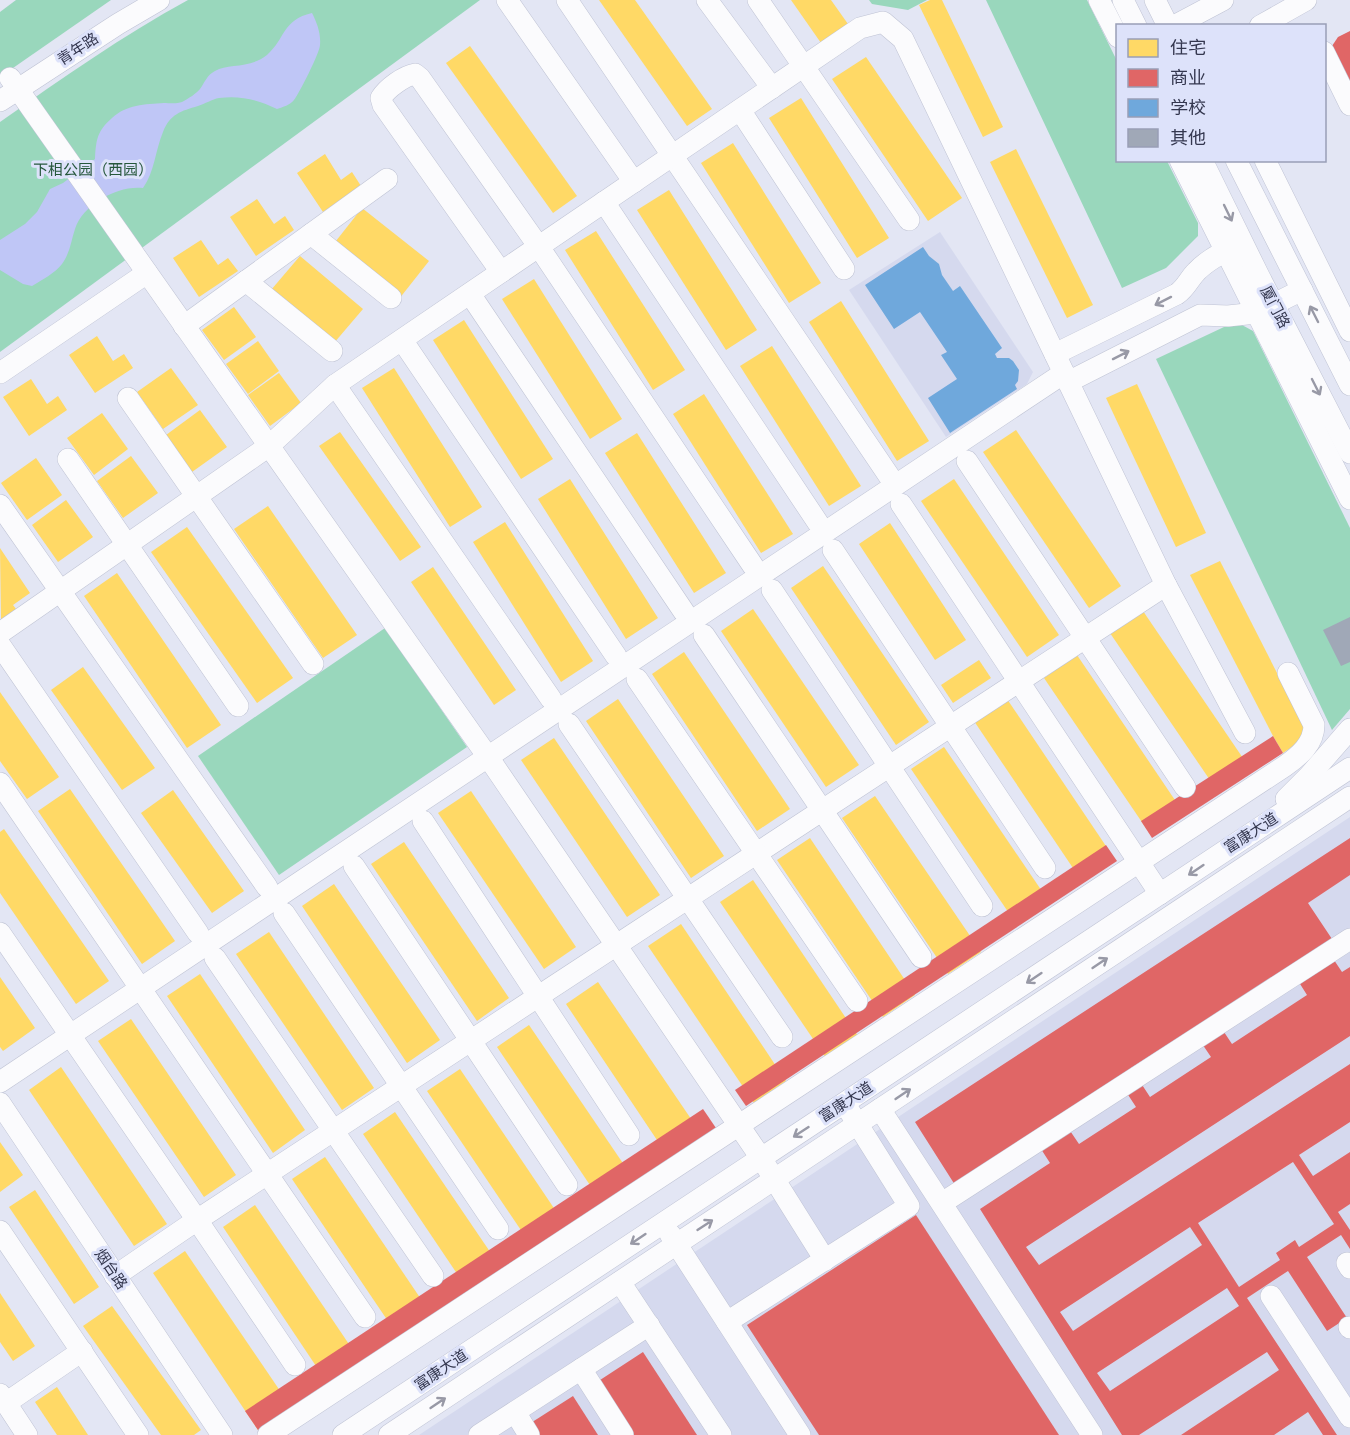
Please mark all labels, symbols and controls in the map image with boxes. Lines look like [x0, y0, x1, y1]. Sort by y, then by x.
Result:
legend [1116, 24, 1326, 162]
street label: 青年路 [54, 29, 102, 69]
text: 住宅 [1170, 37, 1206, 59]
text: 商业 [1170, 67, 1206, 89]
text: 学校 [1170, 97, 1206, 119]
text: 其他 [1170, 127, 1206, 149]
park label: 下相公园（西园） [33, 161, 153, 179]
one-way arrow [1222, 204, 1234, 222]
street label: 厦门路 [1256, 283, 1294, 331]
one-way arrow [1154, 295, 1172, 307]
one-way arrow [1308, 306, 1320, 323]
one-way arrow [1111, 349, 1129, 360]
one-way arrow [1310, 378, 1322, 395]
street label: 富康大道 [1221, 809, 1281, 857]
one-way arrow [1188, 864, 1205, 876]
one-way arrow [1091, 957, 1108, 969]
one-way arrow [1025, 971, 1042, 984]
street label: 富康大道 [816, 1078, 876, 1126]
one-way arrow [894, 1088, 911, 1101]
one-way arrow [793, 1126, 810, 1138]
one-way arrow [696, 1219, 713, 1231]
one-way arrow [630, 1233, 647, 1245]
street label: 烟台路 [91, 1245, 131, 1293]
street label: 富康大道 [411, 1346, 471, 1394]
one-way arrow [429, 1396, 446, 1409]

